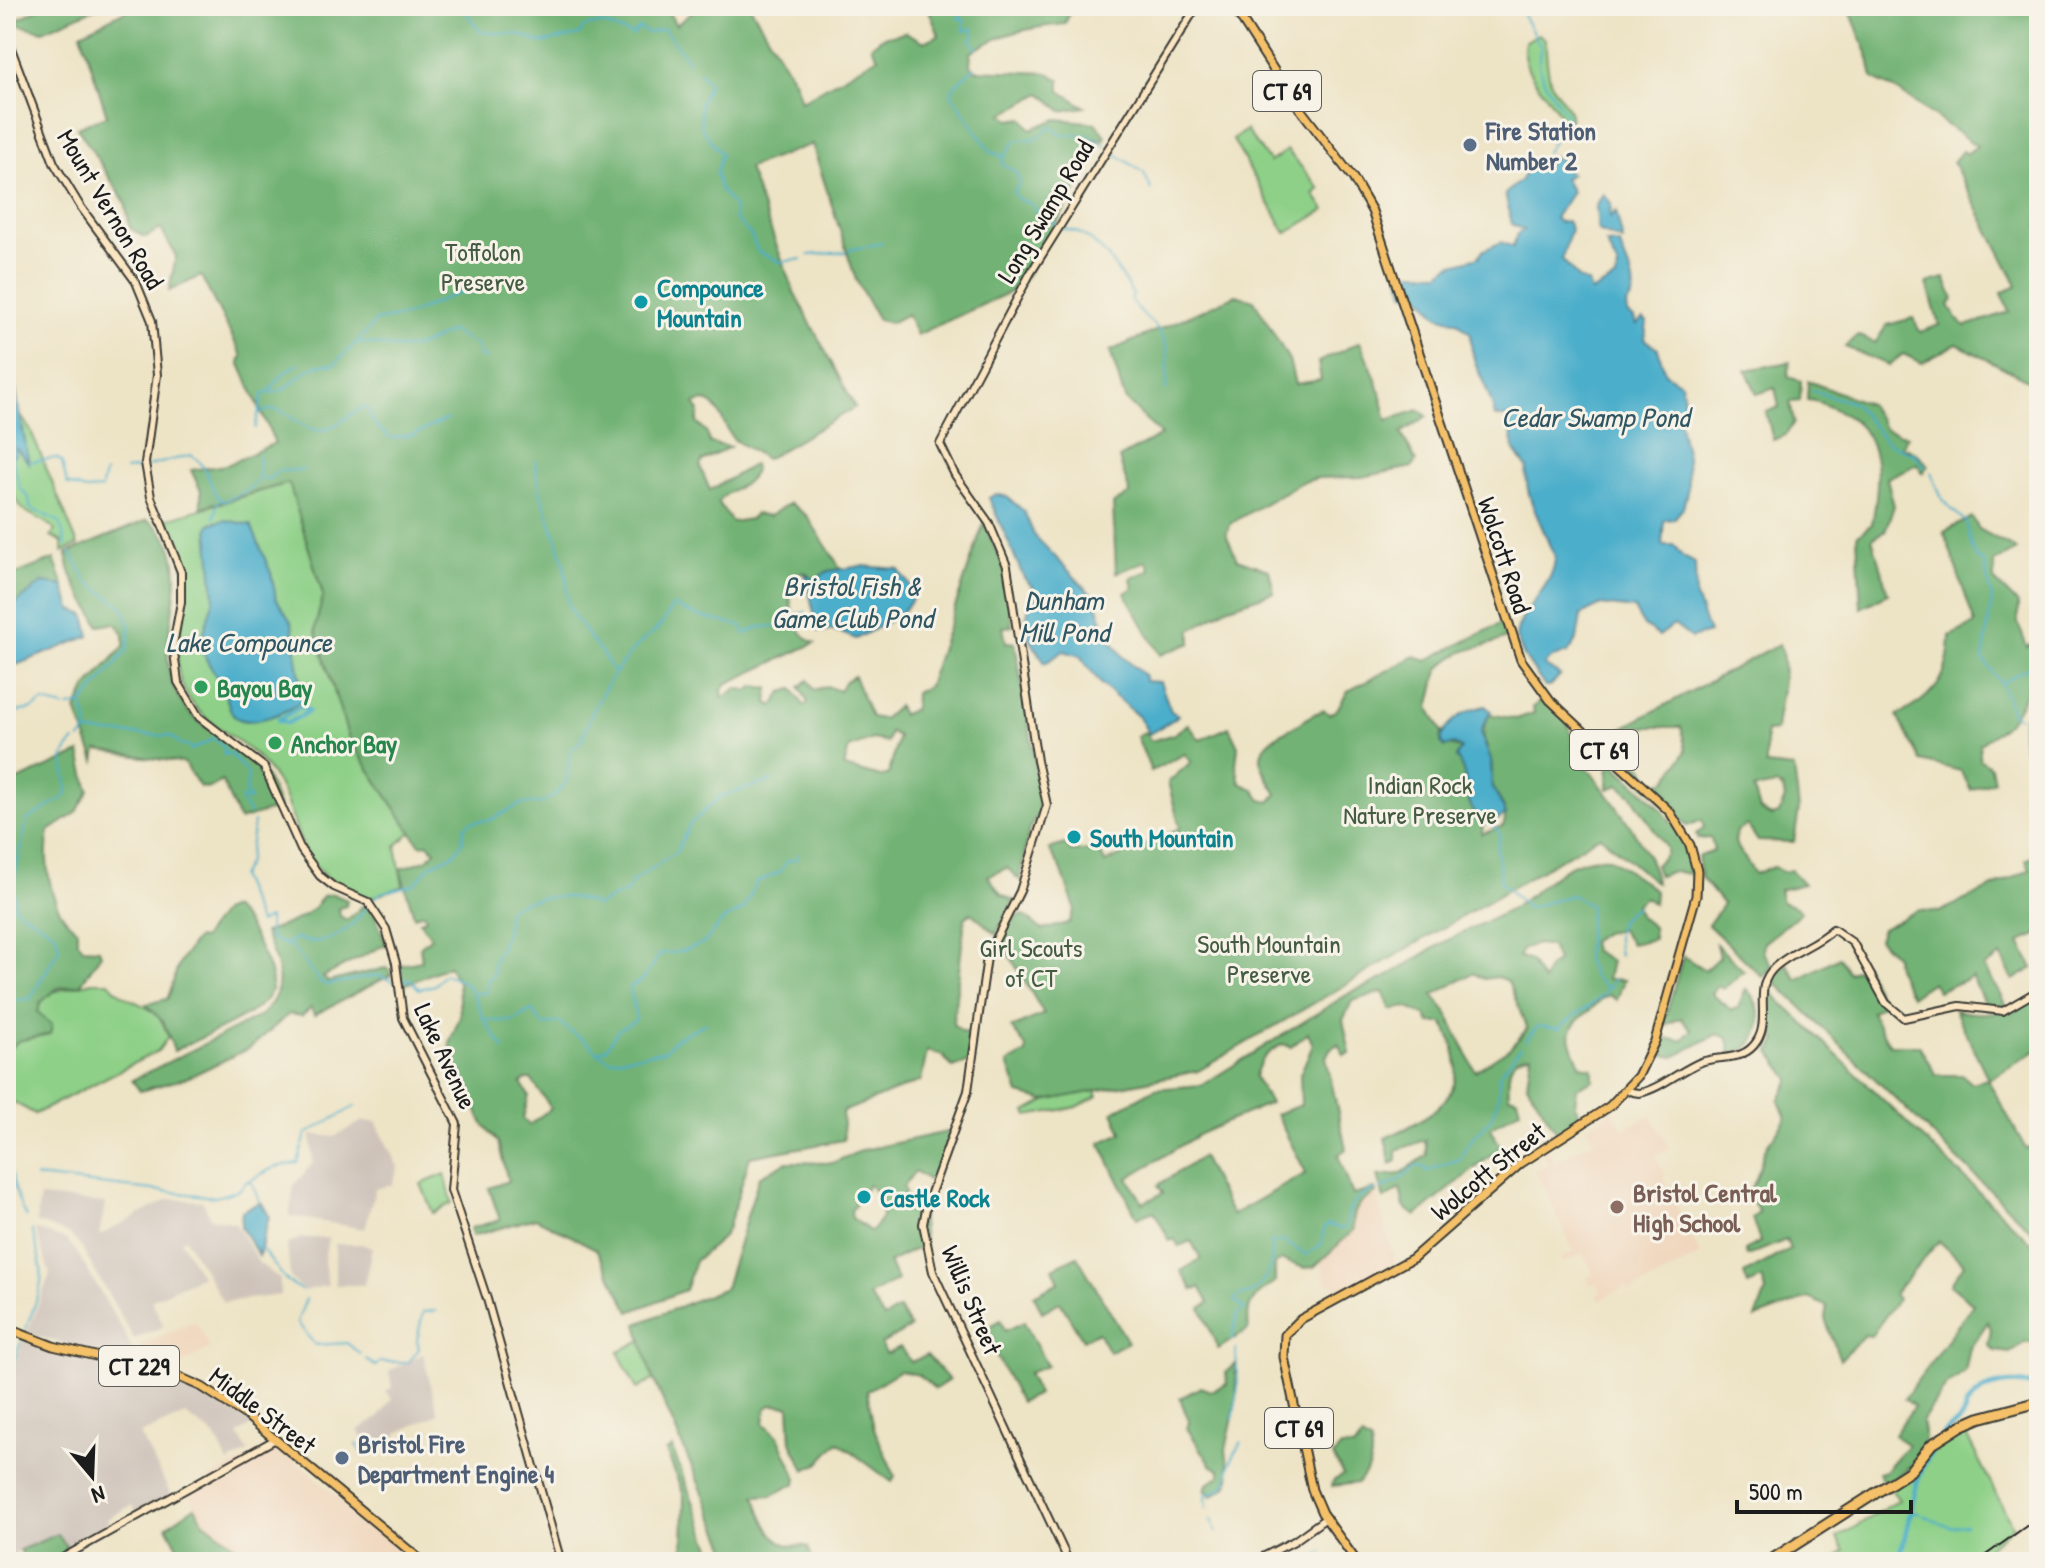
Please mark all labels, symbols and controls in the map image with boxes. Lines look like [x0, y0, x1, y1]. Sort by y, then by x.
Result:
road number: CT 69 [1253, 71, 1321, 111]
place label: Fire Station Number 2 [1485, 113, 1596, 178]
street label: Mount Vernon Road [49, 123, 173, 295]
street label: Long Swamp Road [989, 133, 1101, 289]
marker: Fire Station Number 2 [1461, 136, 1479, 154]
park label: Toffolon Preserve [441, 234, 525, 299]
place label: Compounce Mountain [657, 270, 764, 335]
marker: Compounce Mountain [632, 293, 650, 311]
water label: Cedar Swamp Pond [1501, 398, 1693, 436]
street label: Wolcott Road [1470, 492, 1540, 618]
water label: Bristol Fish & Game Club Pond [771, 567, 937, 637]
water label: Dunham Mill Pond [1019, 581, 1113, 651]
water label: Lake Compounce [166, 623, 334, 661]
place label: Bayou Bay [217, 670, 313, 706]
marker: Bayou Bay [192, 678, 210, 696]
place label: Anchor Bay [291, 726, 397, 762]
road number: CT 69 [1570, 730, 1638, 770]
marker: Anchor Bay [266, 734, 284, 752]
park label: Indian Rock Nature Preserve [1343, 767, 1497, 832]
place label: South Mountain [1090, 820, 1233, 855]
marker: South Mountain [1065, 828, 1083, 846]
park label: South Mountain Preserve [1197, 926, 1341, 991]
park label: Girl Scouts of CT [979, 930, 1083, 995]
street label: Lake Avenue [406, 997, 486, 1115]
street label: Wolcott Street [1423, 1113, 1554, 1228]
place label: Bristol Central High School [1633, 1175, 1778, 1241]
place label: Castle Rock [880, 1180, 990, 1215]
marker: Castle Rock [855, 1188, 873, 1206]
marker: Bristol Central High School [1608, 1198, 1626, 1216]
street label: Willis Street [933, 1240, 1011, 1361]
road number: CT 229 [99, 1346, 179, 1386]
street label: Middle Street [202, 1358, 324, 1462]
road number: CT 69 [1265, 1408, 1333, 1448]
place label: Bristol Fire Department Engine 4 [358, 1426, 554, 1492]
north arrow [52, 1436, 132, 1516]
marker: Bristol Fire Department Engine 4 [333, 1449, 351, 1467]
scale bar [1737, 1464, 1911, 1514]
text: 500 m [1749, 1475, 1803, 1507]
text: N [88, 1479, 109, 1511]

